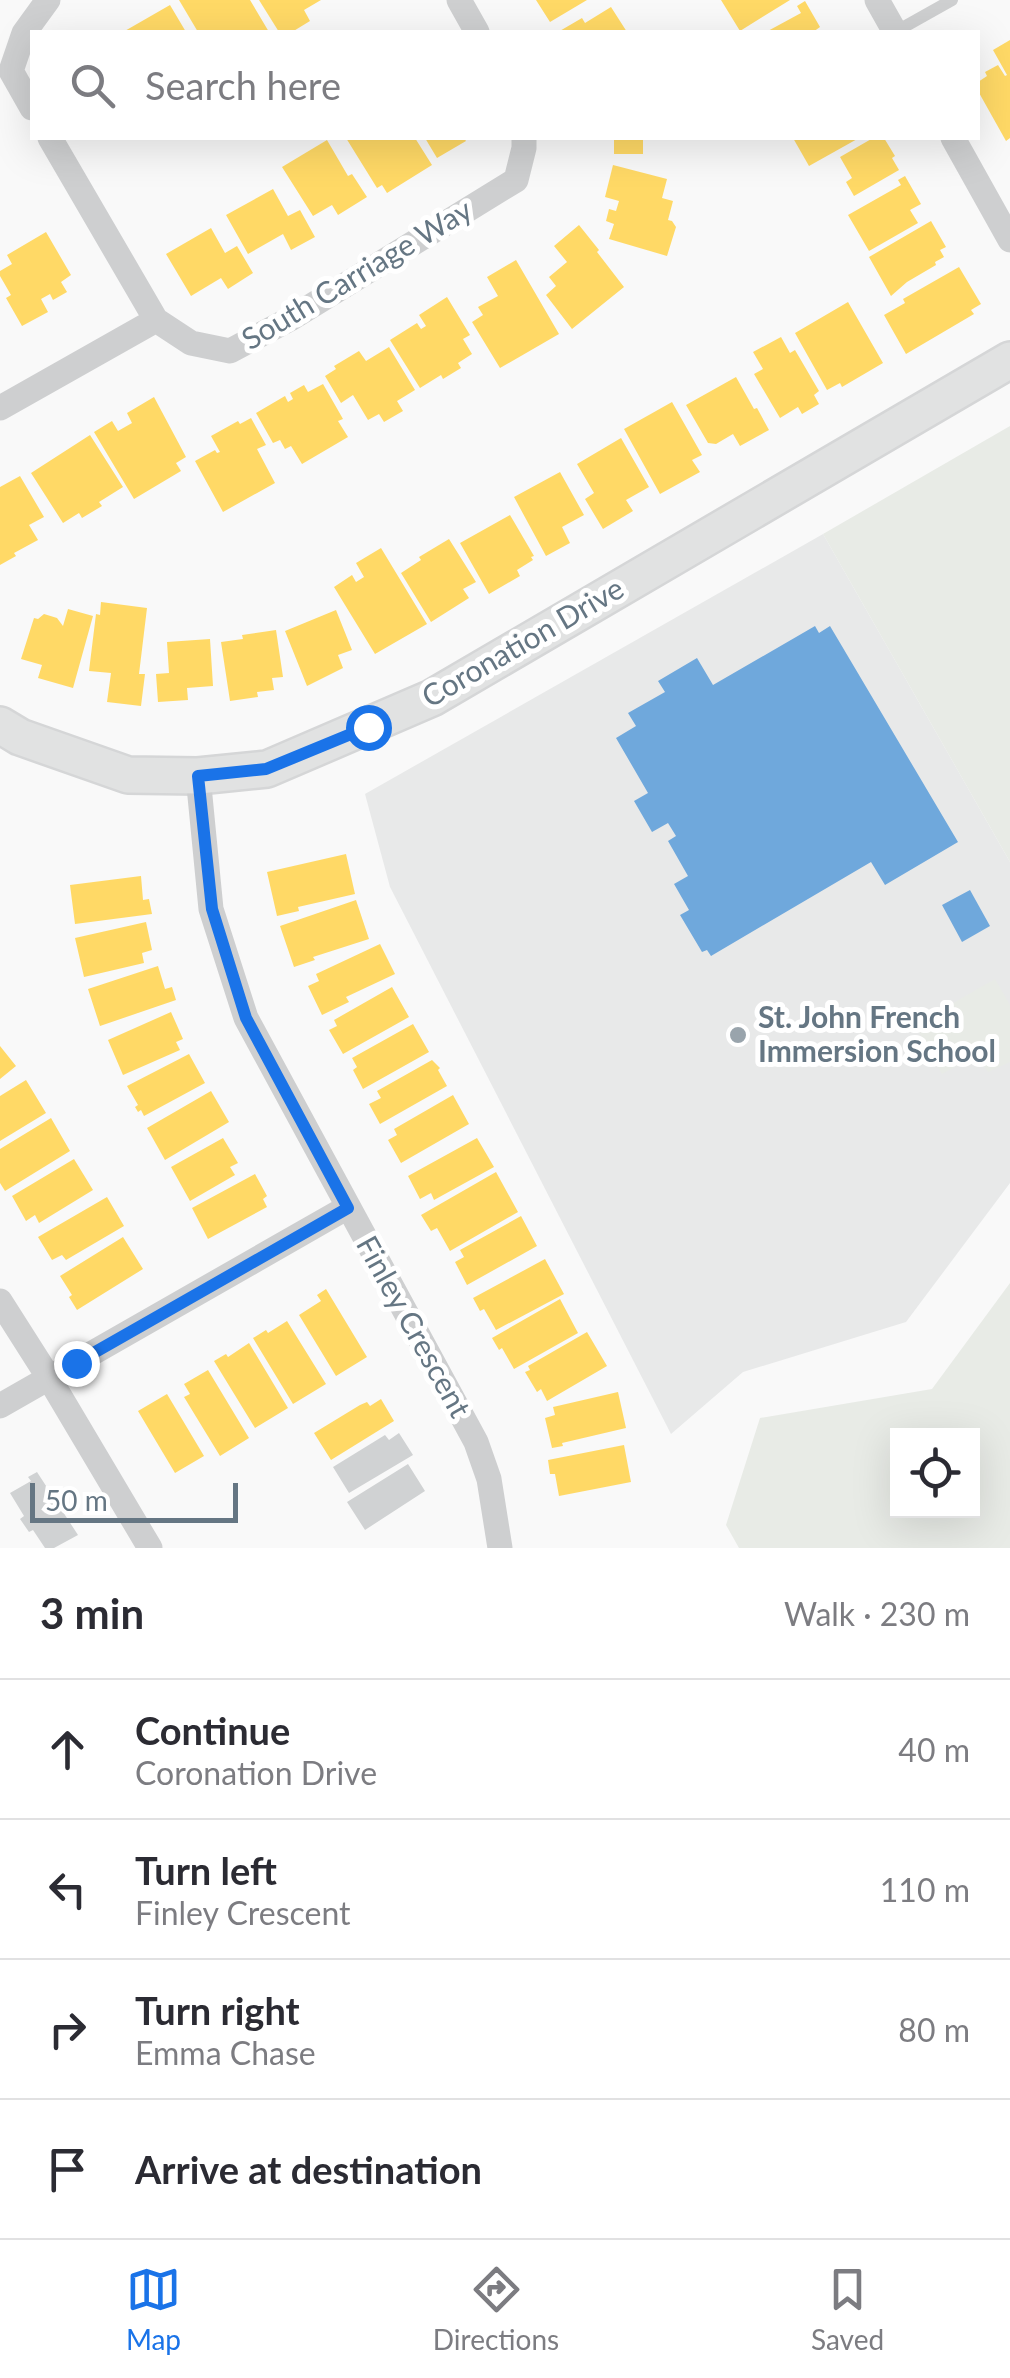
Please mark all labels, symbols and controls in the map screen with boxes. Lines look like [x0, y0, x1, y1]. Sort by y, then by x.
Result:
search box [30, 30, 980, 140]
icon: search [65, 58, 120, 113]
text: Search here [145, 62, 341, 108]
street label: South Carriage Way [234, 190, 478, 356]
street label: Coronation Drive [415, 569, 629, 714]
route start [346, 705, 392, 751]
place label: St. John French Immersion School [758, 998, 996, 1068]
marker: St. John French Immersion School [727, 1024, 749, 1046]
street label: Finley Crescent [350, 1229, 480, 1423]
route end [54, 1341, 100, 1387]
map controls [890, 1428, 980, 1518]
button: locate [890, 1428, 980, 1518]
scale bar [30, 1478, 238, 1522]
text: 50 m [45, 1483, 108, 1517]
text: 3 min [40, 1588, 144, 1638]
text: Walk · 230 m [784, 1594, 970, 1633]
text: Continue [135, 1707, 290, 1753]
icon: ahead [40, 1722, 95, 1777]
text: 40 m [898, 1730, 970, 1769]
text: Coronation Drive [135, 1753, 377, 1792]
text: Turn left [135, 1847, 277, 1893]
icon: left [40, 1862, 95, 1917]
text: 110 m [880, 1870, 970, 1909]
text: Finley Crescent [135, 1893, 351, 1932]
text: Turn right [135, 1987, 300, 2033]
icon: right [40, 2002, 95, 2057]
text: 80 m [898, 2010, 970, 2049]
text: Emma Chase [135, 2033, 316, 2072]
icon: arrive [40, 2142, 95, 2197]
text: Arrive at destination [135, 2146, 482, 2192]
tab: Map [126, 2262, 181, 2356]
tab: Directions [433, 2262, 559, 2356]
tab: Saved [811, 2262, 884, 2356]

